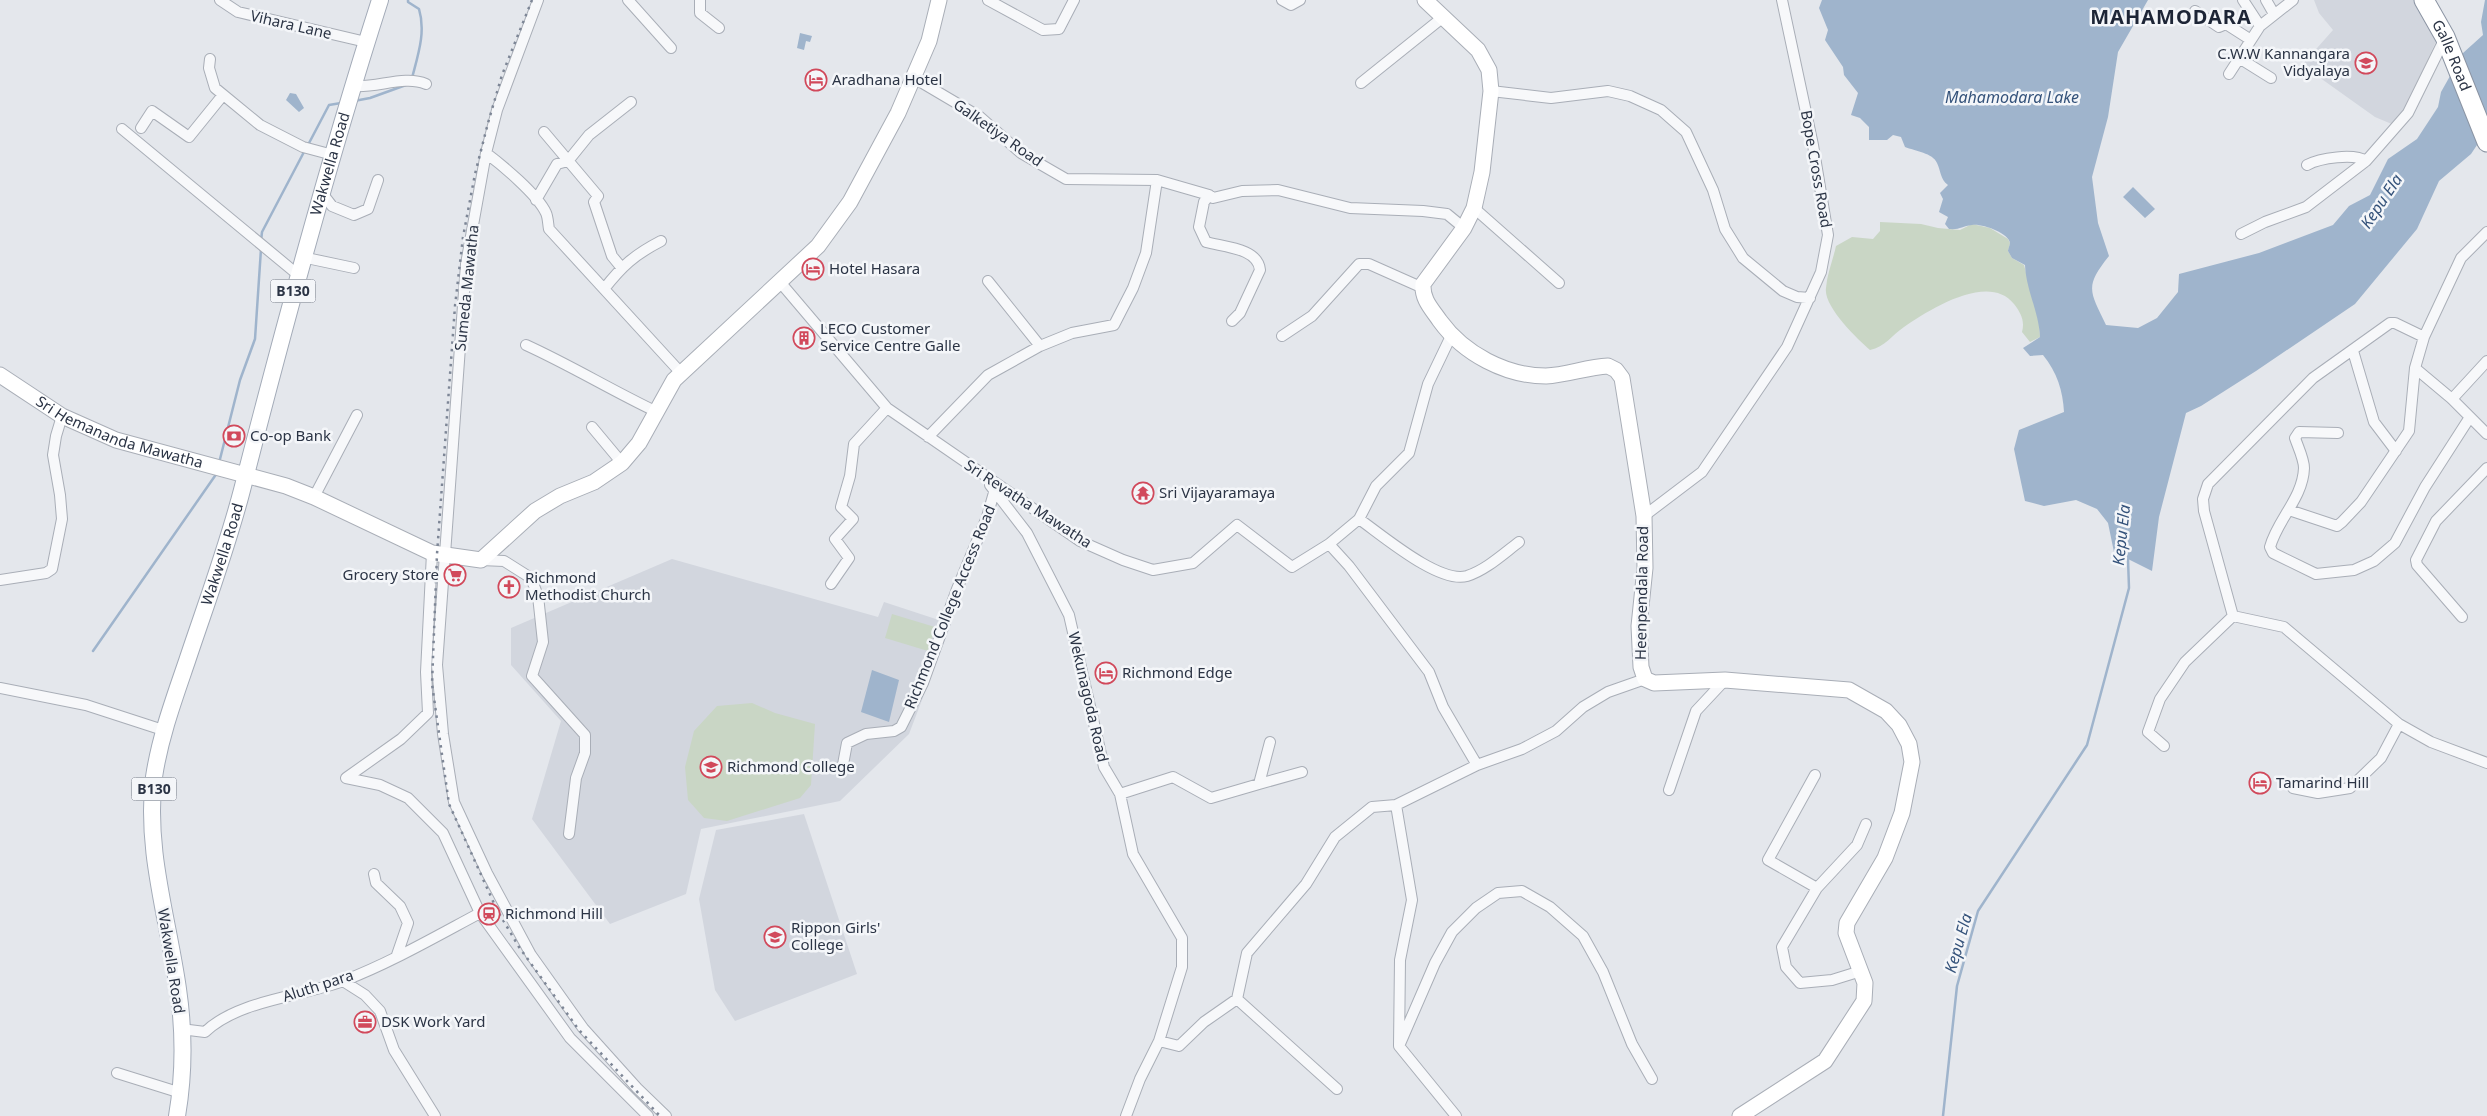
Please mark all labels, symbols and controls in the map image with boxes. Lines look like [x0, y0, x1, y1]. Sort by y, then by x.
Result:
district label: MAHAMODARA [2090, 3, 2252, 30]
street label: Vihara Lane [249, 5, 334, 43]
street label: Galle Road [2428, 16, 2476, 93]
place label: C.W.W Kannangara Vidyalaya [2217, 43, 2350, 80]
school or university icon: C.W.W Kannangara Vidyalaya [2354, 51, 2378, 75]
hotel icon: Aradhana Hotel [804, 68, 828, 92]
place label: Aradhana Hotel [832, 69, 942, 89]
water label: Mahamodara Lake [1945, 86, 2079, 108]
street label: Galketiya Road [950, 94, 1047, 170]
street label: Bope Cross Road [1797, 108, 1837, 229]
street label: Wakwella Road [305, 110, 354, 217]
water label: Kepu Ela [2355, 170, 2407, 232]
street label: Sumeda Mawatha [449, 224, 483, 352]
hotel icon: Hotel Hasara [801, 257, 825, 281]
place label: Hotel Hasara [829, 258, 920, 278]
road number: B130 [270, 280, 316, 302]
place label: LECO Customer Service Centre Galle [820, 318, 960, 355]
building icon: LECO Customer Service Centre Galle [792, 326, 816, 350]
street label: Sri Hemananda Mawatha [32, 391, 205, 472]
bank icon: Co-op Bank [222, 424, 246, 448]
place label: Co-op Bank [250, 425, 331, 445]
street label: Sri Revatha Mawatha [961, 454, 1096, 552]
temple icon: Sri Vijayaramaya [1131, 481, 1155, 505]
place label: Sri Vijayaramaya [1159, 482, 1275, 502]
street label: Wakwella Road [196, 500, 247, 608]
street label: Richmond College Access Road [899, 502, 999, 712]
water label: Kepu Ela [2107, 503, 2135, 567]
street label: Heenpendala Road [1630, 526, 1652, 660]
supermarket icon: Grocery Store [443, 563, 467, 587]
place label: Grocery Store [343, 564, 439, 584]
place label: Richmond Methodist Church [525, 567, 651, 604]
church icon: Richmond Methodist Church [497, 575, 521, 599]
street label: Wekunagoda Road [1064, 630, 1114, 764]
hotel icon: Richmond Edge [1094, 661, 1118, 685]
place label: Richmond Edge [1122, 662, 1232, 682]
school or university icon: Richmond College [699, 755, 723, 779]
place label: Richmond College [727, 756, 855, 776]
hotel icon: Tamarind Hill [2248, 771, 2272, 795]
place label: Tamarind Hill [2276, 772, 2369, 792]
road number: B130 [132, 778, 176, 801]
station icon: Richmond Hill [477, 902, 501, 926]
place label: Richmond Hill [505, 903, 603, 923]
street label: Wakwella Road [154, 907, 190, 1015]
water label: Kepu Ela [1939, 911, 1977, 975]
place label: Rippon Girls' College [791, 917, 880, 954]
school or university icon: Rippon Girls' College [763, 925, 787, 949]
street label: Aluth para [280, 964, 356, 1006]
office icon: DSK Work Yard [353, 1010, 377, 1034]
place label: DSK Work Yard [381, 1011, 485, 1031]

